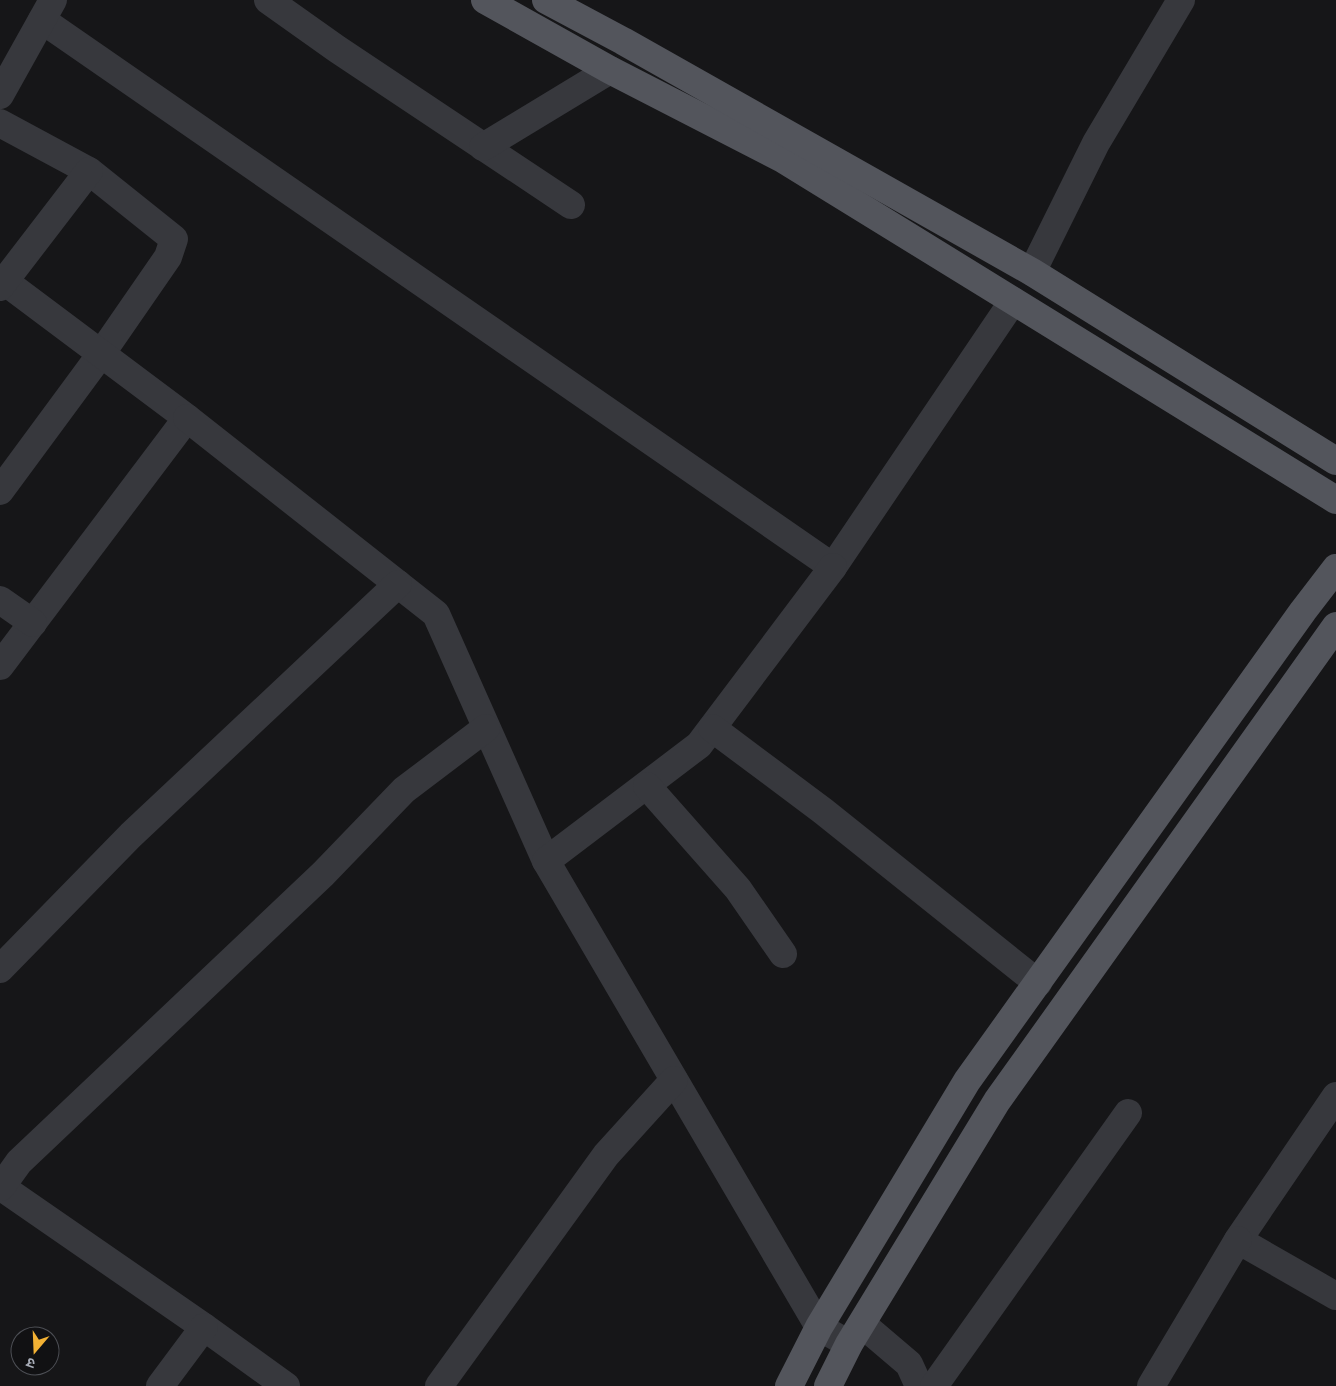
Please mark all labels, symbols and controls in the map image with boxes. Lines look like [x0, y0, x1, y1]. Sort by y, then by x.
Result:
north arrow [10, 1326, 60, 1376]
text: उ [24, 1354, 37, 1372]

